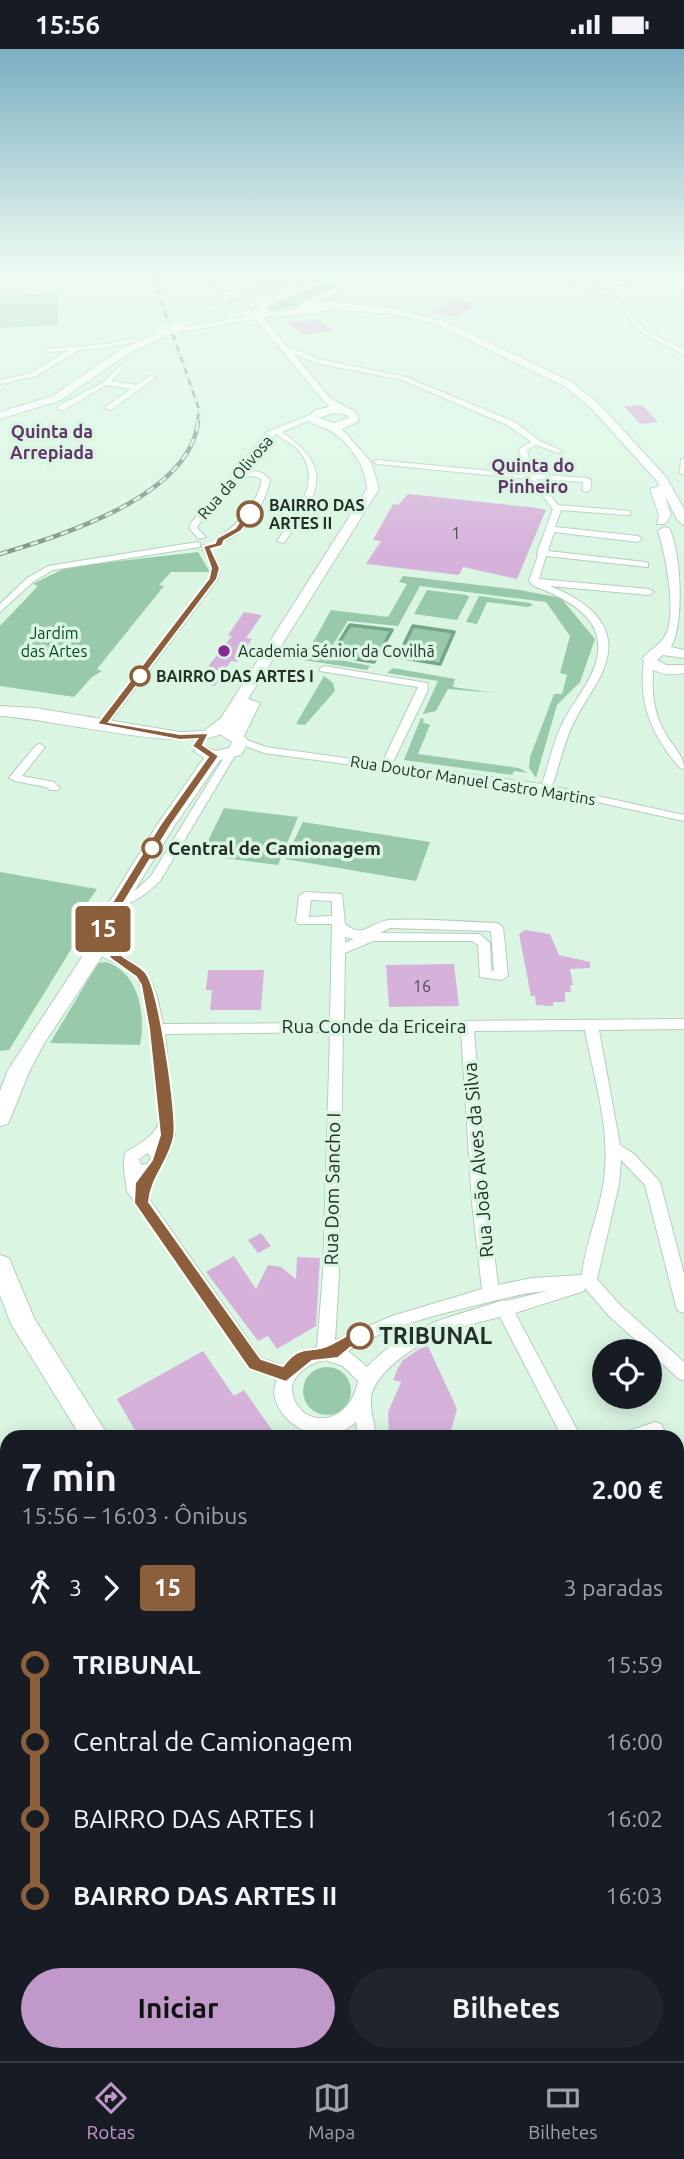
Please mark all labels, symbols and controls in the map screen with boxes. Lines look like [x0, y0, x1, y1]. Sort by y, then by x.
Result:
text: 15:56 [35, 10, 100, 39]
district label: Quinta da Arrepiada [10, 421, 94, 462]
street label: Rua da Olivosa [194, 431, 276, 523]
district label: Quinta do Pinheiro [491, 455, 575, 496]
place label: BAIRRO DAS ARTES II [269, 496, 365, 532]
marker: BAIRRO DAS ARTES II [237, 501, 263, 527]
house number: 1 [451, 524, 461, 542]
park label: Jardim das Artes [21, 624, 87, 660]
place label: Academia Sénior da Covilhã [238, 642, 435, 660]
marker: Academia Sénior da Covilhã [216, 643, 232, 659]
marker: BAIRRO DAS ARTES I [130, 666, 150, 686]
place label: BAIRRO DAS ARTES I [156, 667, 314, 685]
street label: Rua Doutor Manuel Castro Martins [349, 752, 597, 808]
place label: Central de Camionagem [168, 837, 381, 859]
marker: Central de Camionagem [142, 838, 162, 858]
line badge: 15 [72, 906, 134, 952]
text: 15 [89, 915, 117, 942]
house number: 16 [413, 977, 431, 995]
street label: Rua Conde da Ericeira [282, 1015, 466, 1037]
street label: Rua João Alves da Silva [459, 1061, 497, 1259]
street label: Rua Dom Sancho I [320, 1112, 344, 1266]
marker: TRIBUNAL [347, 1323, 373, 1349]
place label: TRIBUNAL [379, 1323, 493, 1348]
map controls [592, 1339, 662, 1409]
button: locate [592, 1339, 662, 1409]
text: 7 min [21, 1456, 117, 1498]
text: 2.00 € [592, 1475, 663, 1504]
text: 15:56 – 16:03 · Ônibus [21, 1503, 247, 1528]
icon: walk [21, 1569, 59, 1607]
icon: forward [92, 1569, 130, 1607]
text: 15 [154, 1574, 181, 1601]
text: 3 [69, 1575, 82, 1600]
text: 3 paradas [564, 1575, 663, 1600]
text: TRIBUNAL [73, 1650, 201, 1679]
text: 15:59 [605, 1652, 663, 1677]
text: Central de Camionagem [73, 1727, 353, 1756]
text: 16:00 [605, 1729, 663, 1754]
text: BAIRRO DAS ARTES I [73, 1804, 315, 1833]
text: 16:02 [605, 1806, 663, 1831]
text: BAIRRO DAS ARTES II [73, 1881, 337, 1910]
text: 16:03 [605, 1883, 663, 1908]
button: Iniciar [21, 1968, 335, 2048]
button: Bilhetes [349, 1968, 663, 2048]
tab: Rotas [87, 2079, 135, 2143]
tab: Mapa [308, 2079, 355, 2143]
tab: Bilhetes [528, 2079, 597, 2143]

